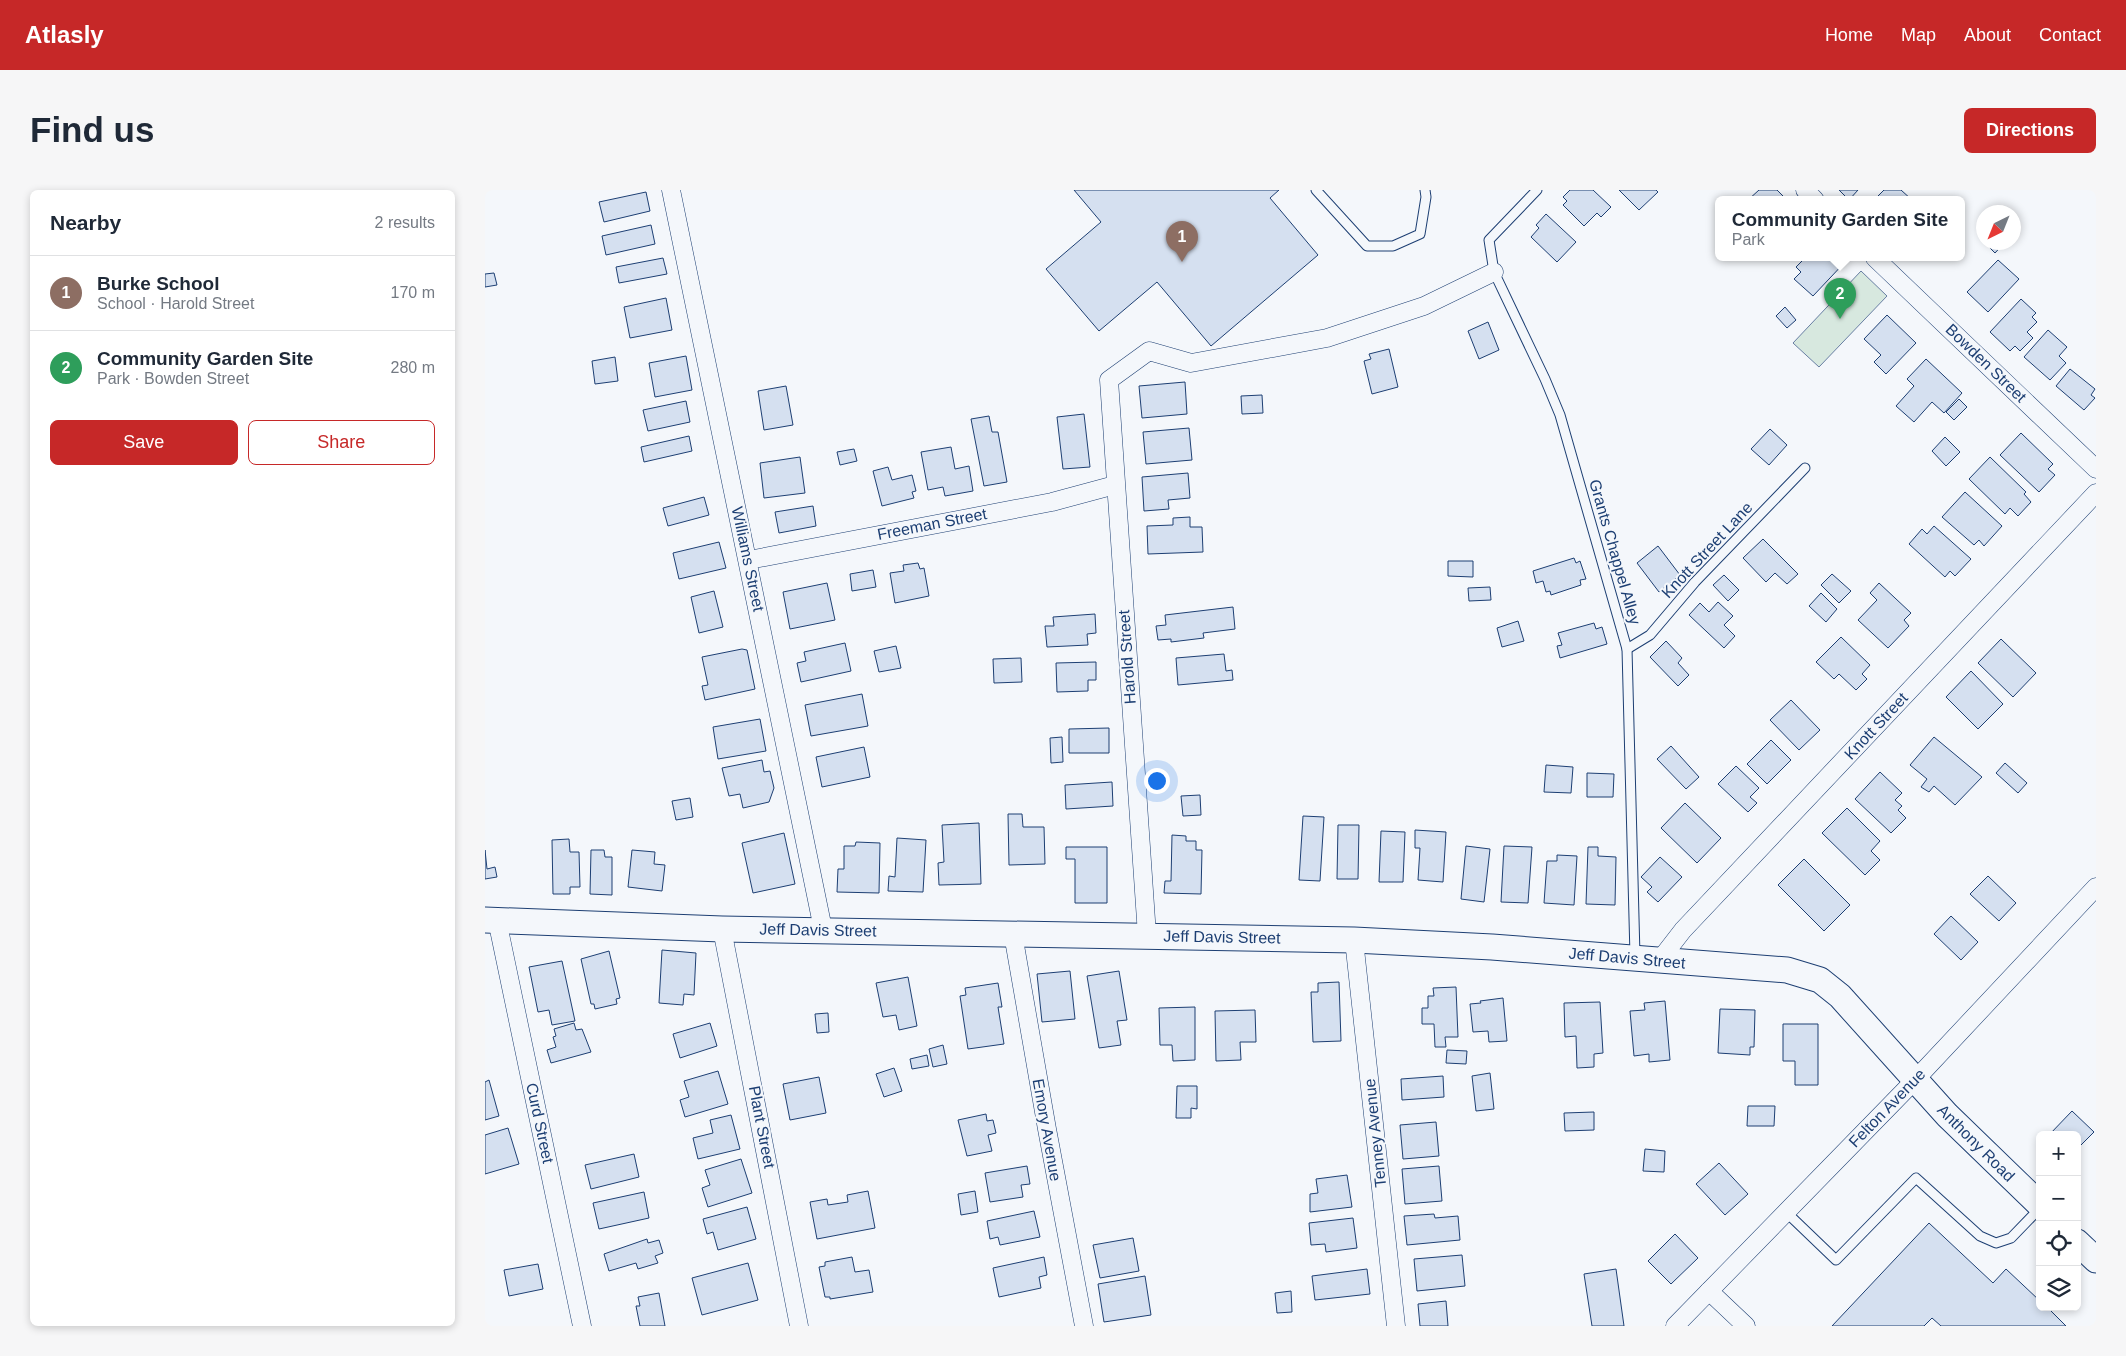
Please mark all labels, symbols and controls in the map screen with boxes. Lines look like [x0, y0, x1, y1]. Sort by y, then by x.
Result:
text: Atlasly [25, 21, 104, 48]
text: Home [1825, 25, 1873, 45]
text: Map [1901, 25, 1936, 45]
text: About [1964, 25, 2011, 45]
text: Contact [2039, 25, 2101, 45]
button: Directions [1964, 108, 2096, 153]
text: Find us [30, 110, 154, 149]
popup [1715, 196, 1965, 261]
north arrow [1976, 205, 2021, 250]
text: Community Garden Site [1732, 209, 1948, 230]
text: Nearby [50, 211, 121, 234]
text: 2 results [375, 214, 435, 231]
pin: 1 [1166, 221, 1198, 262]
text: Park [1732, 231, 1765, 248]
text: Burke School [97, 273, 219, 294]
pin: 2 [1824, 278, 1856, 319]
text: 1 [62, 284, 70, 301]
text: 170 m [391, 284, 435, 301]
text: School · Harold Street [97, 295, 254, 312]
street label: Bowden Street [1942, 320, 2030, 406]
text: Community Garden Site [97, 348, 313, 369]
text: 2 [62, 359, 70, 376]
text: 280 m [391, 359, 435, 376]
text: Park · Bowden Street [97, 370, 249, 387]
button: Save [50, 420, 238, 465]
button: Share [248, 420, 435, 465]
street label: Grants Chappel Alley [1586, 477, 1644, 627]
street label: Knott Street Lane [1658, 499, 1756, 601]
street label: Williams Street [729, 505, 768, 613]
street label: Freeman Street [876, 505, 989, 543]
street label: Harold Street [1115, 609, 1139, 705]
street label: Knott Street [1841, 689, 1911, 763]
your location [1144, 768, 1170, 794]
street label: Jeff Davis Street [759, 920, 877, 940]
street label: Jeff Davis Street [1163, 927, 1281, 947]
street label: Jeff Davis Street [1568, 944, 1687, 972]
street label: Felton Avenue [1845, 1065, 1929, 1151]
street label: Emory Avenue [1030, 1077, 1064, 1183]
street label: Tenney Avenue [1361, 1078, 1389, 1188]
street label: Curd Street [523, 1081, 557, 1165]
street label: Plant Street [746, 1084, 778, 1170]
street label: Anthony Road [1934, 1101, 2018, 1185]
map controls [2036, 1131, 2081, 1311]
button: + [2036, 1131, 2081, 1176]
button: − [2036, 1176, 2081, 1221]
button: locate [2036, 1221, 2081, 1266]
button: layers [2036, 1266, 2081, 1311]

